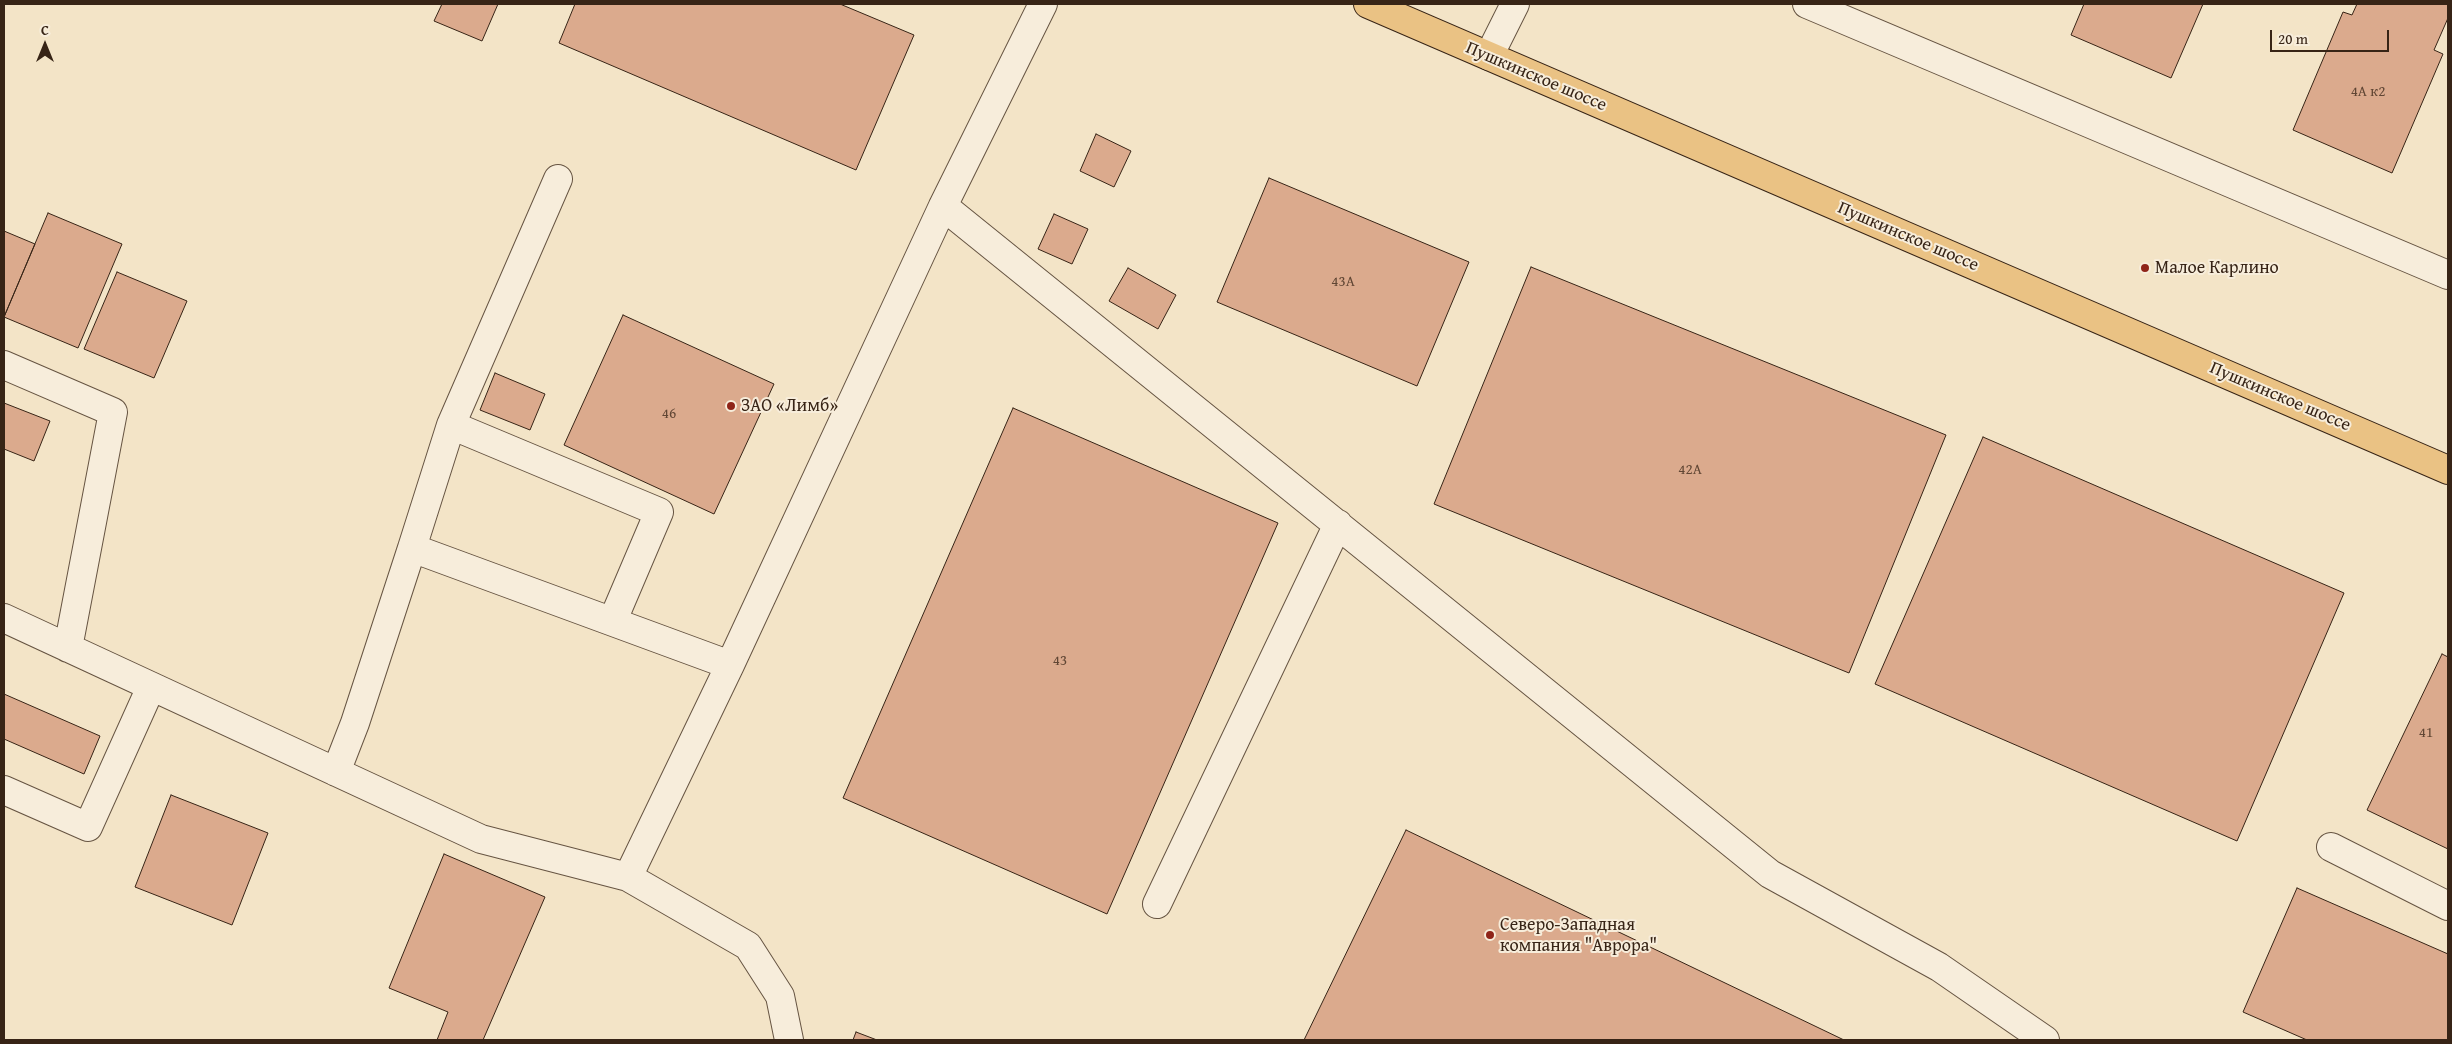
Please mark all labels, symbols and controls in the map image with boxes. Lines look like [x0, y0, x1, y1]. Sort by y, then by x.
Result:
north arrow [20, 20, 70, 70]
text: С [41, 20, 49, 40]
scale bar [2272, 20, 2391, 52]
text: 20 m [2278, 28, 2308, 49]
street label: Пушкинское шоссе [1462, 38, 1610, 116]
house number: 4А к2 [2351, 83, 2385, 101]
street label: Пушкинское шоссе [1834, 198, 1982, 276]
place label: Малое Карлино [2155, 257, 2279, 279]
marker: Малое Карлино [2139, 262, 2151, 274]
house number: 43А [1331, 273, 1355, 291]
street label: Пушкинское шоссе [2206, 358, 2354, 436]
place label: ЗАО «Лимб» [741, 395, 838, 417]
marker: ЗАО «Лимб» [725, 400, 737, 412]
house number: 46 [662, 405, 676, 423]
house number: 42А [1678, 461, 1702, 479]
house number: 43 [1053, 652, 1067, 670]
house number: 41 [2419, 724, 2433, 742]
place label: Северо-Западная компания "Аврора" [1500, 914, 1657, 956]
marker: Северо-Западная компания "Аврора" [1484, 929, 1496, 941]

